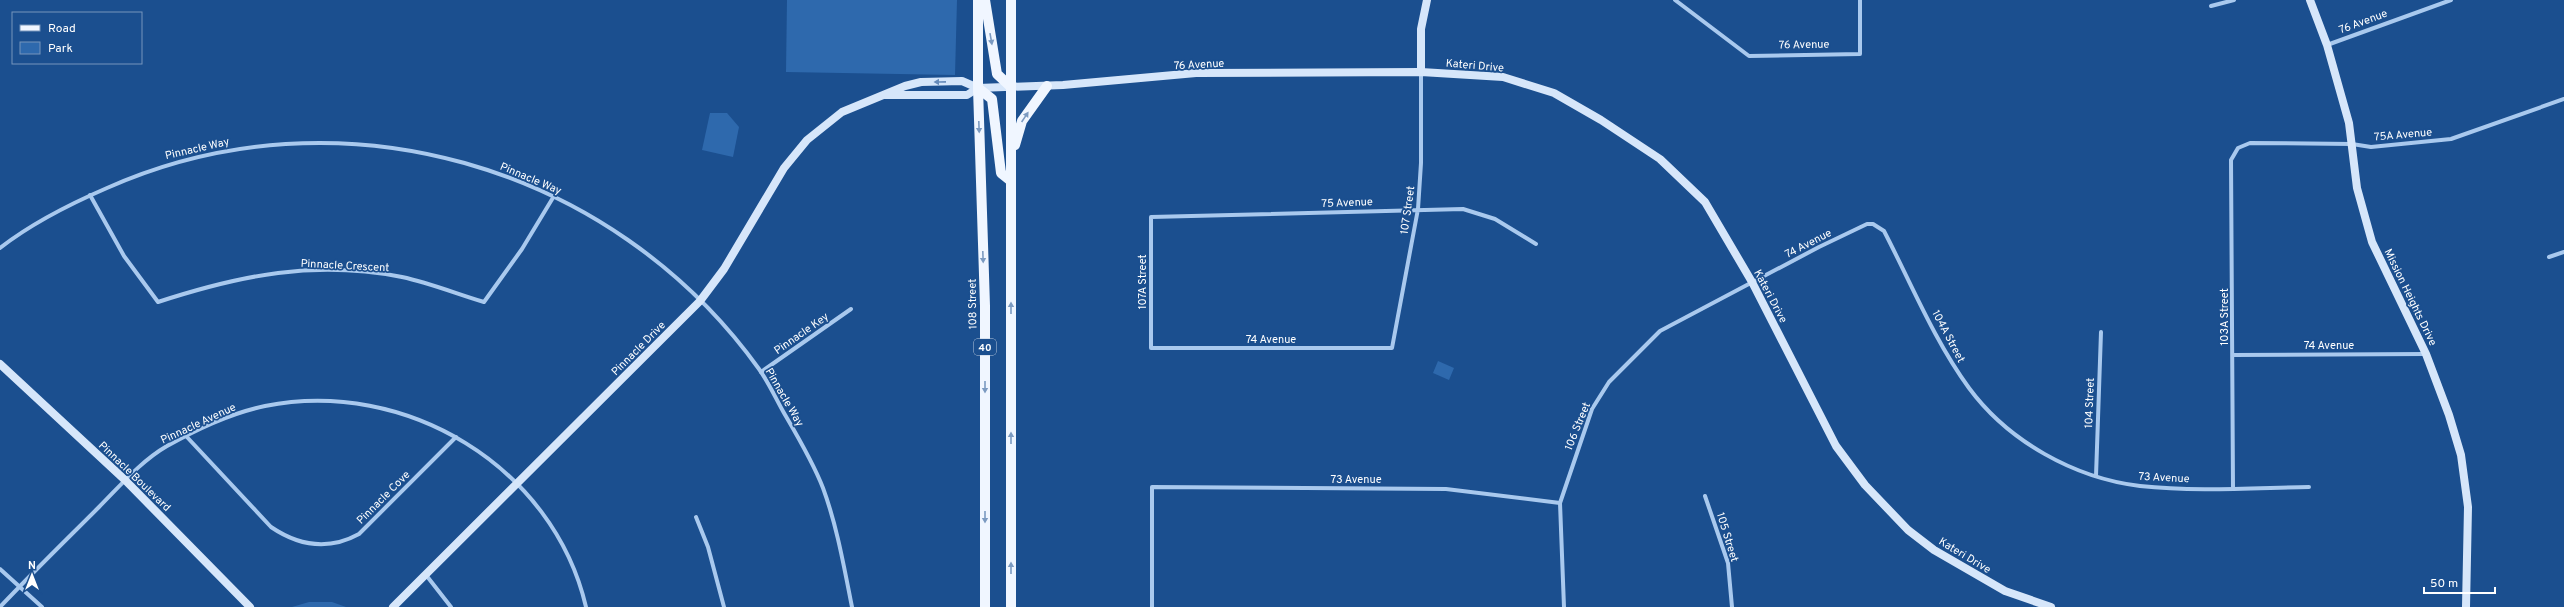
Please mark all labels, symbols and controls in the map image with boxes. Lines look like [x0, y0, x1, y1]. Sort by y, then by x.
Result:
street label: 76 Avenue [2337, 7, 2390, 37]
legend [12, 12, 142, 64]
text: Road [48, 21, 76, 37]
one-way arrow [988, 32, 994, 45]
street label: 76 Avenue [1779, 38, 1830, 52]
text: Park [48, 41, 73, 57]
street label: Kateri Drive [1445, 56, 1505, 76]
street label: 76 Avenue [1173, 57, 1225, 73]
one-way arrow [934, 78, 946, 85]
one-way arrow [1021, 111, 1029, 122]
one-way arrow [976, 121, 982, 134]
street label: 75A Avenue [2373, 125, 2433, 145]
street label: Pinnacle Way [164, 135, 231, 163]
street label: Pinnacle Way [498, 160, 564, 198]
street label: 107 Street [1398, 185, 1418, 235]
street label: 75 Avenue [1321, 195, 1373, 211]
street label: 74 Avenue [1783, 226, 1834, 262]
street label: Mission Heights Drive [2381, 247, 2440, 348]
one-way arrow [980, 251, 986, 264]
street label: 107A Street [1136, 254, 1150, 310]
street label: Pinnacle Crescent [300, 257, 390, 275]
street label: Kateri Drive [1750, 267, 1790, 326]
street label: 108 Street [966, 278, 980, 329]
street label: 103A Street [2218, 288, 2232, 346]
one-way arrow [1008, 301, 1014, 314]
street label: 104A Street [1928, 308, 1968, 365]
street label: Pinnacle Key [771, 310, 832, 358]
street label: Pinnacle Drive [609, 319, 669, 379]
street label: 74 Avenue [1246, 333, 1296, 347]
road number: 40 [974, 339, 996, 355]
street label: 74 Avenue [2304, 339, 2354, 353]
street label: Pinnacle Way [762, 366, 807, 430]
street label: 104 Street [2082, 377, 2098, 429]
one-way arrow [982, 381, 988, 394]
street label: Pinnacle Avenue [159, 400, 238, 447]
street label: 106 Street [1562, 400, 1594, 452]
one-way arrow [1008, 431, 1014, 444]
street label: Pinnacle Boulevard [95, 439, 173, 515]
street label: Pinnacle Cove [354, 468, 413, 527]
street label: 73 Avenue [2138, 470, 2190, 486]
street label: 73 Avenue [1330, 473, 1382, 487]
one-way arrow [982, 511, 988, 524]
street label: 105 Street [1713, 511, 1741, 564]
street label: Kateri Drive [1936, 535, 1993, 577]
north arrow [12, 555, 52, 595]
text: N [28, 559, 36, 573]
one-way arrow [1008, 561, 1014, 574]
scale bar [2424, 569, 2495, 595]
text: 50 m [2430, 576, 2458, 592]

